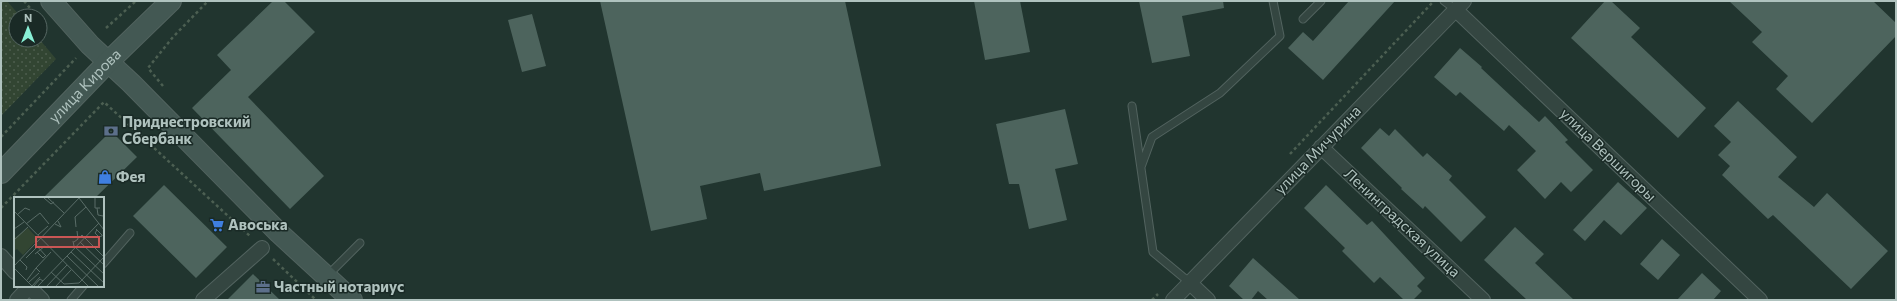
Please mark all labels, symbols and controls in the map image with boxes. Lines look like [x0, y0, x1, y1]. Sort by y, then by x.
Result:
north arrow [8, 8, 48, 48]
text: N [24, 11, 32, 24]
street label: улица Кирова [44, 44, 124, 126]
street label: улица Мичурина [1270, 101, 1364, 197]
street label: улица Вершигоры [1557, 104, 1660, 205]
place label: Приднестровский Сбербанк [122, 112, 250, 147]
bank icon: Приднестровский Сбербанк [103, 123, 119, 139]
street label: Ленинградская улица [1341, 164, 1464, 281]
place label: Фея [116, 167, 146, 185]
shop icon: Фея [97, 169, 113, 185]
inset map [14, 197, 104, 287]
place label: Авоська [228, 215, 288, 233]
supermarket icon: Авоська [209, 217, 225, 233]
place label: Частный нотариус [274, 277, 404, 295]
office icon: Частный нотариус [255, 279, 271, 295]

